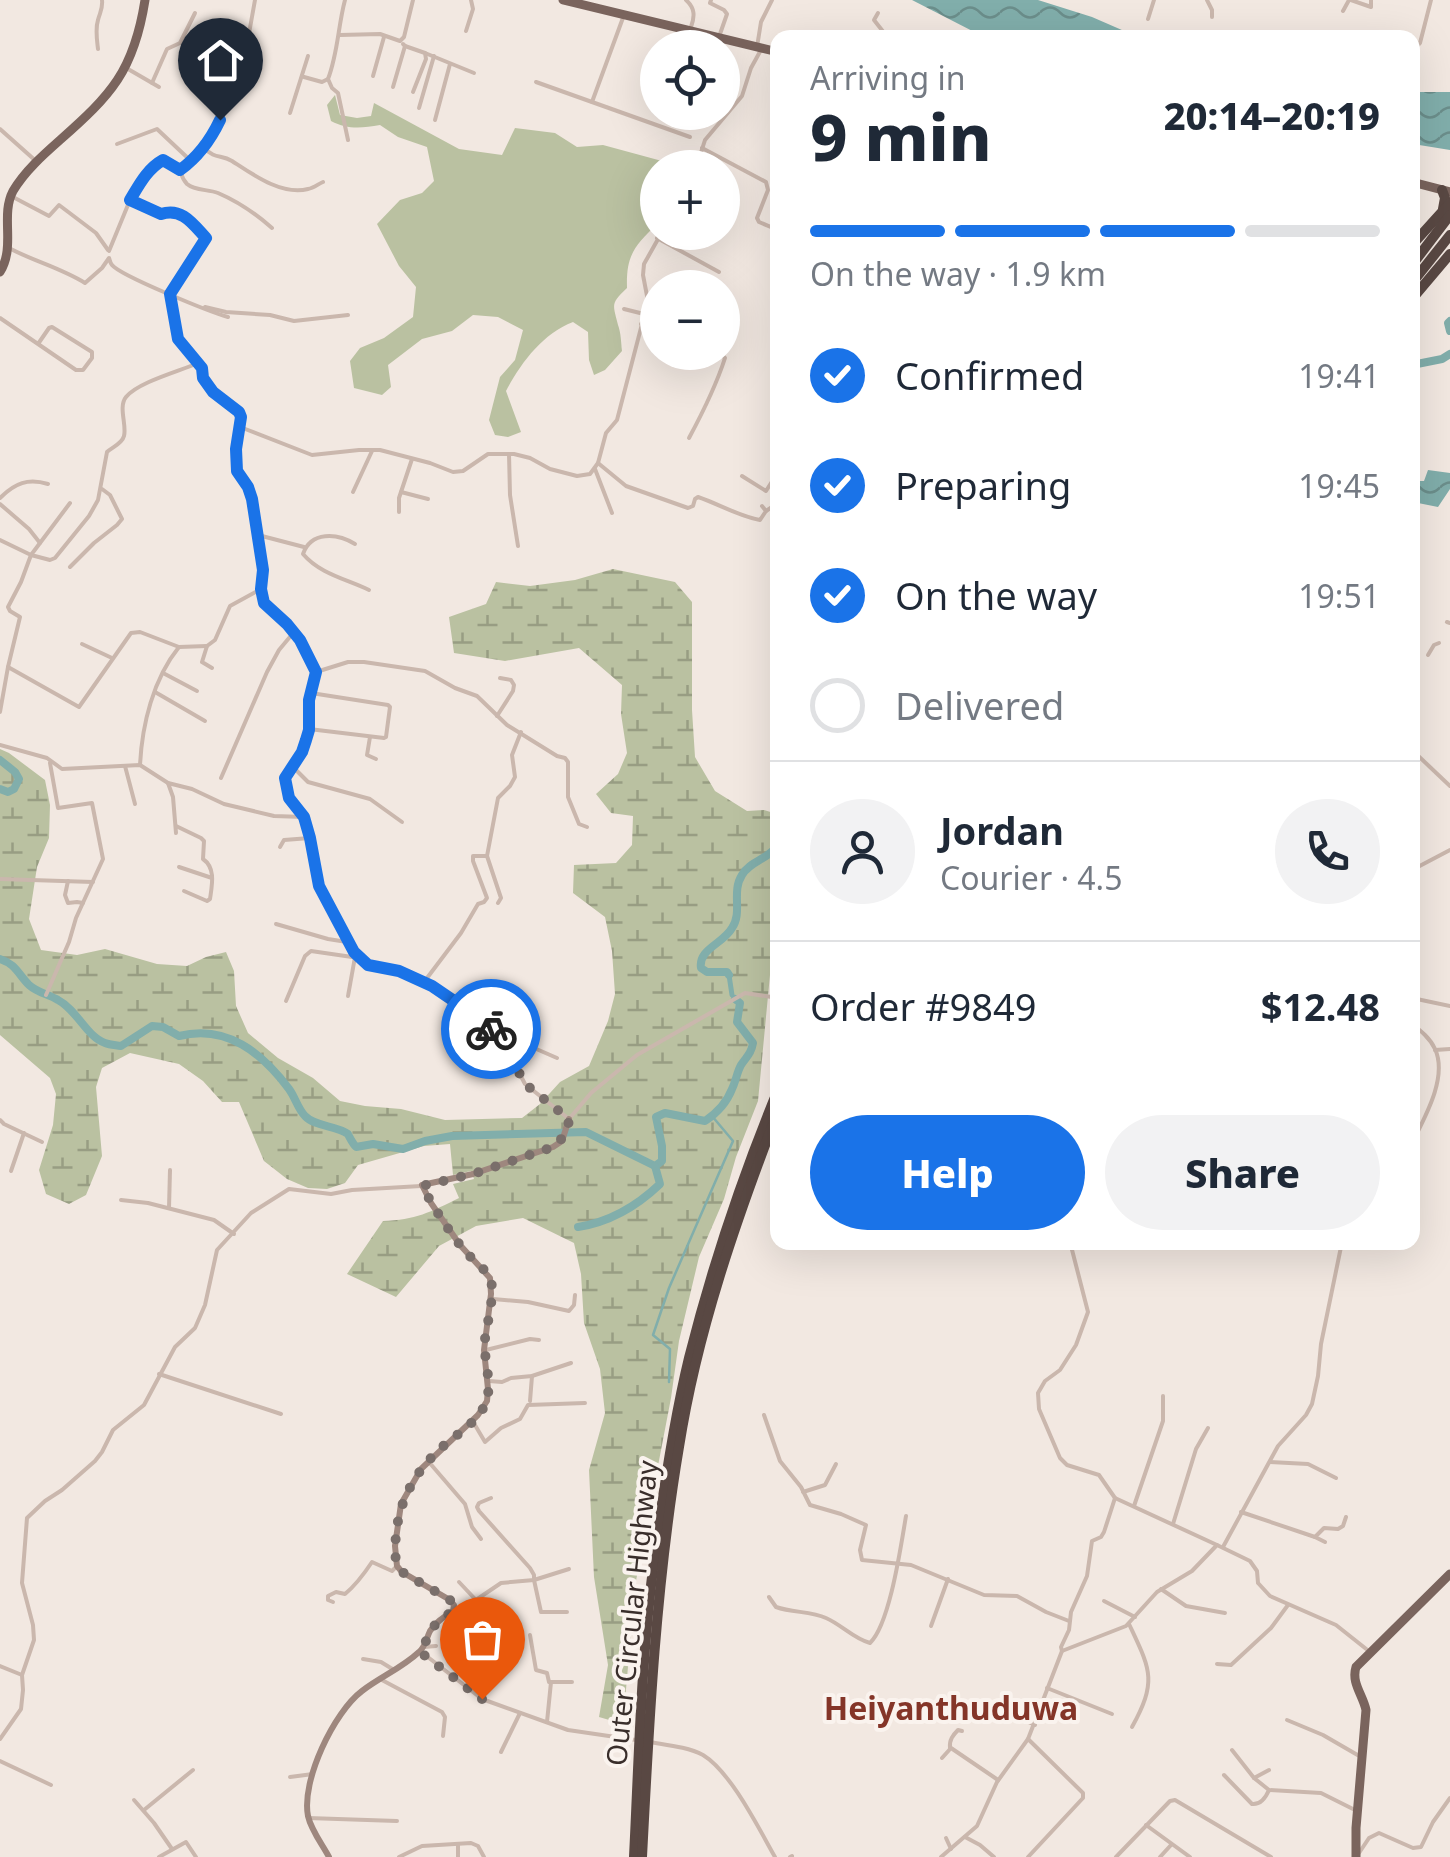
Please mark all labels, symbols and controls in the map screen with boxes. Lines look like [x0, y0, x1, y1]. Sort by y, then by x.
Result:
pin [178, 18, 263, 121]
map controls [640, 30, 740, 370]
button: locate [640, 30, 740, 130]
icon: home [193, 33, 248, 88]
text: Arriving in [810, 56, 965, 99]
text: 20:14–20:19 [1164, 89, 1380, 141]
text: 9 min [810, 92, 992, 180]
button: + [640, 150, 740, 250]
text: On the way · 1.9 km [810, 252, 1106, 295]
button: − [640, 270, 740, 370]
icon: check [810, 348, 865, 403]
text: Confirmed [895, 349, 1084, 401]
text: 19:41 [1298, 354, 1380, 397]
icon: check [810, 458, 865, 513]
text: Preparing [895, 459, 1071, 511]
text: 19:45 [1298, 464, 1380, 507]
icon: check [810, 568, 865, 623]
text: On the way [895, 569, 1097, 621]
text: 19:51 [1298, 574, 1380, 617]
text: Delivered [895, 679, 1064, 731]
button: person [810, 799, 915, 904]
button: phone [1275, 799, 1380, 904]
text: Jordan [940, 804, 1064, 856]
text: Courier · 4.5 [940, 856, 1123, 899]
courier [441, 979, 541, 1079]
text: Order #9849 [810, 980, 1036, 1032]
text: $12.48 [1261, 980, 1380, 1032]
icon: bike [464, 1002, 519, 1057]
button: Help [810, 1115, 1085, 1230]
button: Share [1105, 1115, 1380, 1230]
street label: Outer Circular Highway [596, 1458, 666, 1767]
pin [440, 1597, 525, 1700]
icon: bag [455, 1612, 510, 1667]
district label: Heiyanthuduwa [824, 1686, 1078, 1729]

